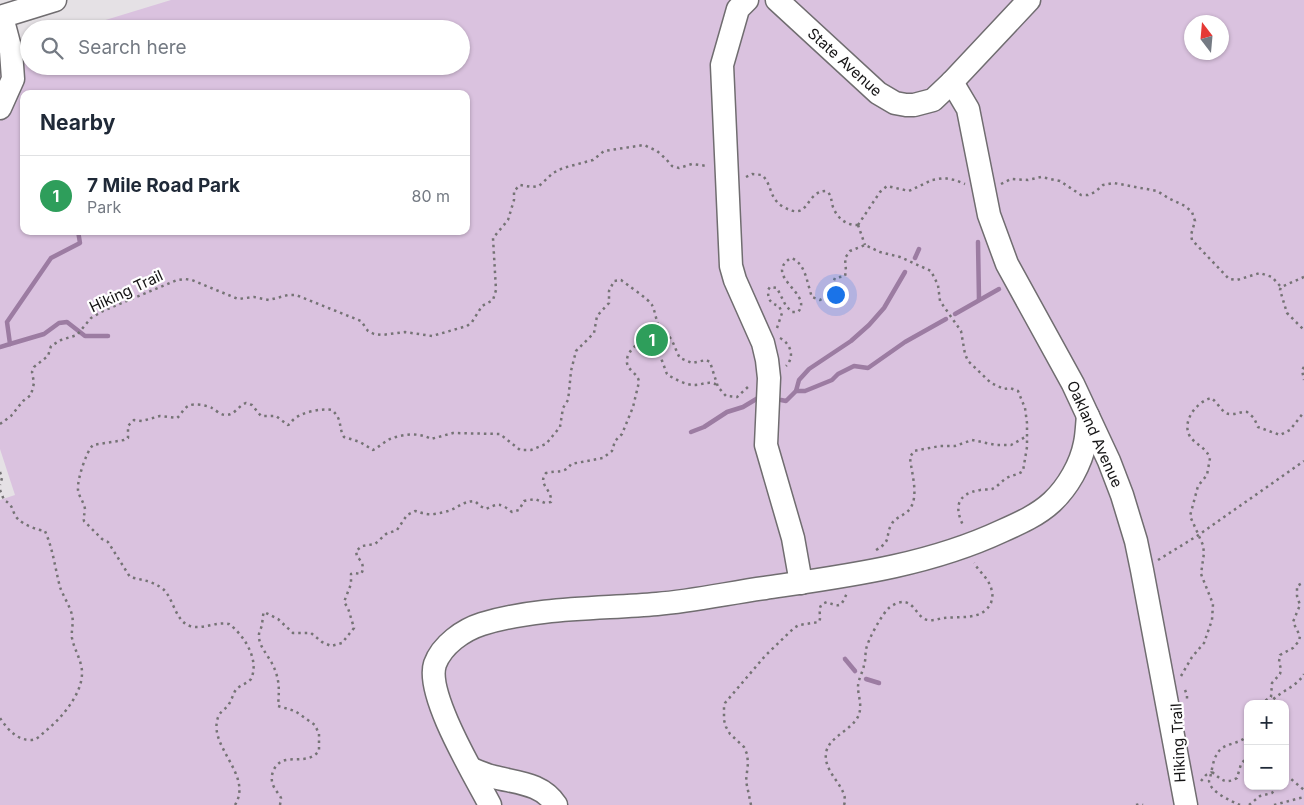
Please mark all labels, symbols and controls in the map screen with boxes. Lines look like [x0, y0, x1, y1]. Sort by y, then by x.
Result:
north arrow [1184, 15, 1229, 60]
search box [20, 20, 470, 75]
street label: State Avenue [804, 24, 886, 100]
icon: search [38, 34, 66, 62]
text: Search here [78, 36, 187, 59]
text: Nearby [40, 110, 115, 135]
text: 7 Mile Road Park [87, 174, 240, 197]
text: 1 [53, 186, 59, 206]
text: 80 m [411, 186, 450, 206]
text: Park [87, 197, 121, 217]
street label: Hiking Trail [86, 266, 166, 316]
your location [823, 282, 849, 308]
pin: 1 [636, 321, 668, 359]
street label: Oakland Avenue [1063, 378, 1127, 490]
map controls [1244, 700, 1289, 790]
button: + [1244, 700, 1289, 745]
street label: Hiking Trail [1166, 703, 1190, 783]
button: − [1244, 745, 1289, 790]

